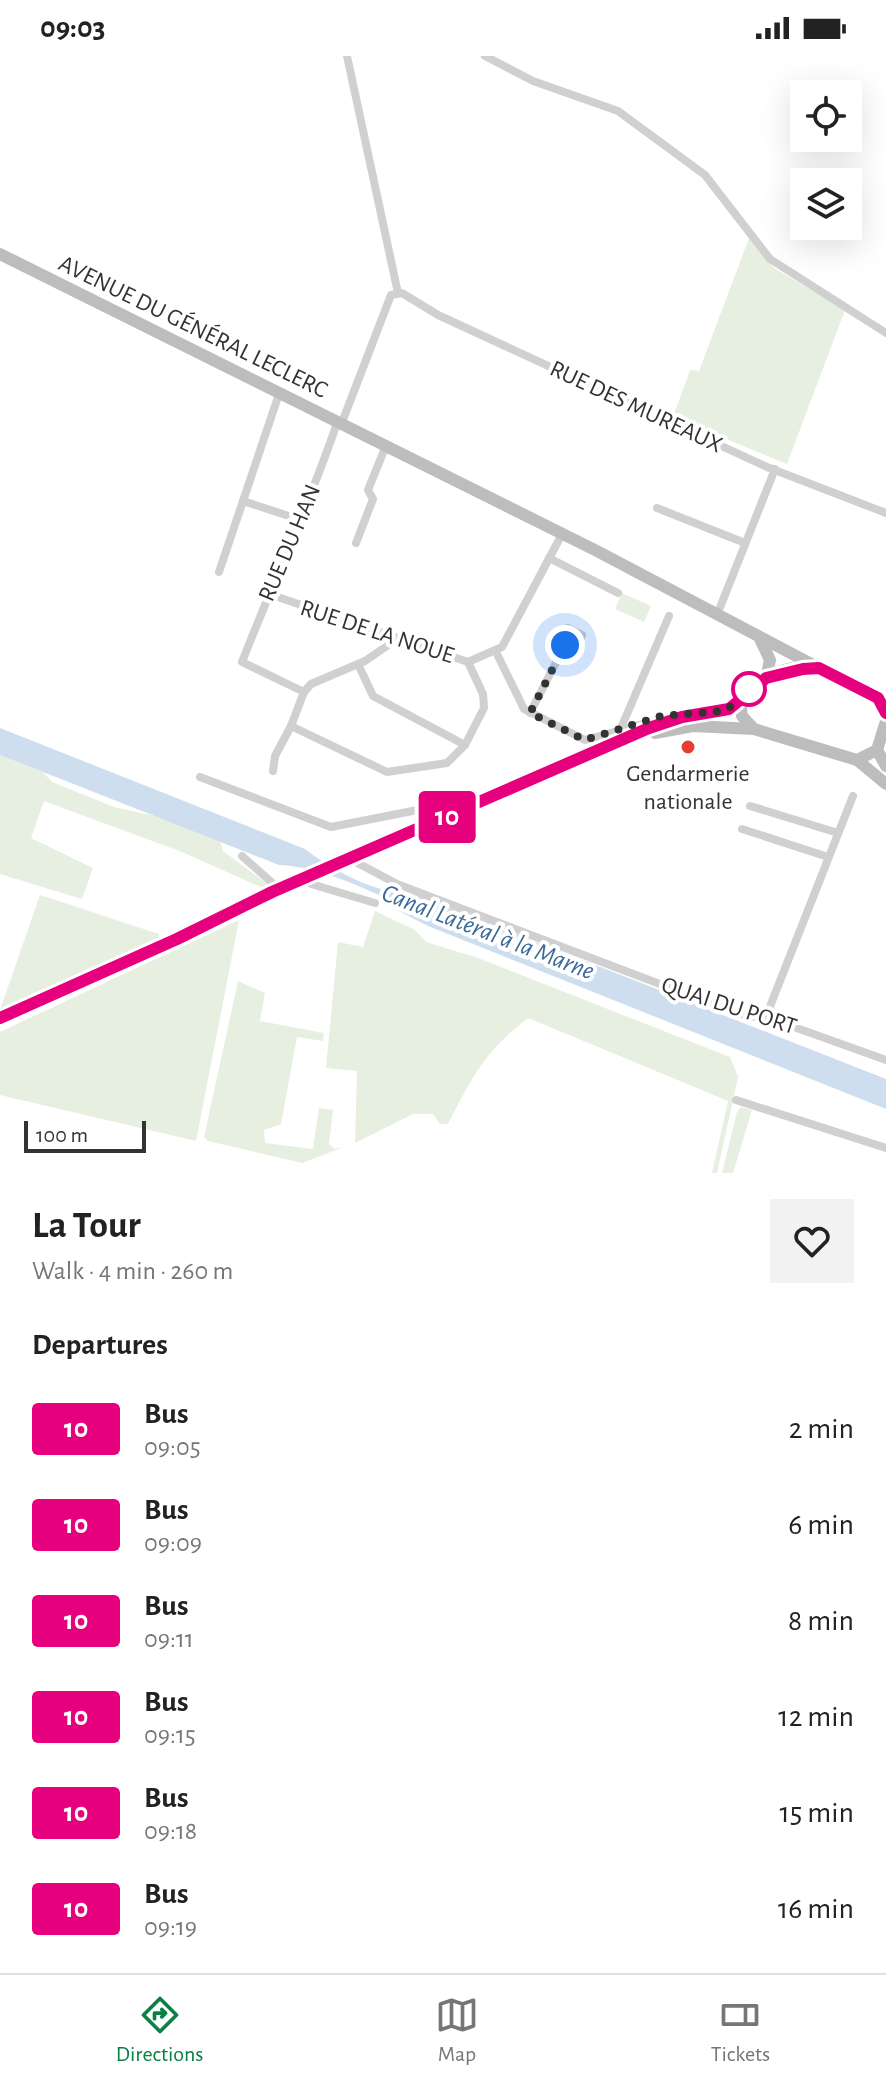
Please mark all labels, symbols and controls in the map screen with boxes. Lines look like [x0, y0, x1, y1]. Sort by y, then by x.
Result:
text: 09:03 [40, 13, 106, 43]
map controls [790, 80, 862, 240]
button: locate [790, 80, 862, 152]
button: layers [790, 168, 862, 240]
street label: AVENUE DU GÉNÉRAL LECLERC [55, 250, 332, 403]
street label: RUE DES MUREAUX [546, 357, 726, 457]
street label: RUE DU HAN [255, 481, 325, 605]
street label: RUE DE LA NOUE [297, 596, 457, 668]
your location [545, 625, 585, 665]
unlabelled marker [732, 672, 766, 706]
marker: Gendarmerie nationale [679, 738, 697, 756]
place label: Gendarmerie nationale [626, 762, 750, 814]
line badge: 10 [411, 791, 483, 843]
text: 10 [435, 803, 459, 831]
water label: Canal Latéral à la Marne [378, 880, 598, 985]
street label: QUAI DU PORT [658, 973, 800, 1039]
scale bar [24, 1117, 146, 1153]
text: 100 m [36, 1124, 88, 1146]
button: heart [770, 1199, 854, 1283]
text: La Tour [32, 1207, 141, 1245]
text: Walk · 4 min · 260 m [32, 1258, 233, 1284]
text: Departures [32, 1330, 168, 1360]
text: Bus [144, 1399, 189, 1429]
text: 2 min [789, 1414, 854, 1444]
text: 10 [64, 1415, 88, 1443]
text: 09:05 [144, 1434, 201, 1460]
text: Bus [144, 1495, 189, 1525]
text: 6 min [788, 1510, 854, 1540]
text: 10 [64, 1511, 88, 1539]
text: 09:09 [144, 1530, 202, 1556]
text: Bus [144, 1591, 189, 1621]
text: 8 min [788, 1606, 854, 1636]
text: 10 [64, 1607, 88, 1635]
text: 09:11 [144, 1626, 194, 1652]
text: Bus [144, 1687, 189, 1717]
text: 12 min [778, 1702, 854, 1732]
text: 10 [64, 1703, 88, 1731]
text: 09:15 [144, 1722, 196, 1748]
text: Bus [144, 1783, 189, 1813]
text: 15 min [779, 1798, 854, 1828]
text: 10 [64, 1799, 88, 1827]
text: 09:18 [144, 1818, 197, 1844]
text: Bus [144, 1879, 189, 1909]
text: 16 min [778, 1894, 854, 1924]
text: 10 [64, 1895, 88, 1923]
text: 09:19 [144, 1914, 197, 1940]
tab: Directions [116, 1993, 203, 2067]
tab: Map [435, 1993, 479, 2067]
tab: Tickets [711, 1993, 770, 2067]

